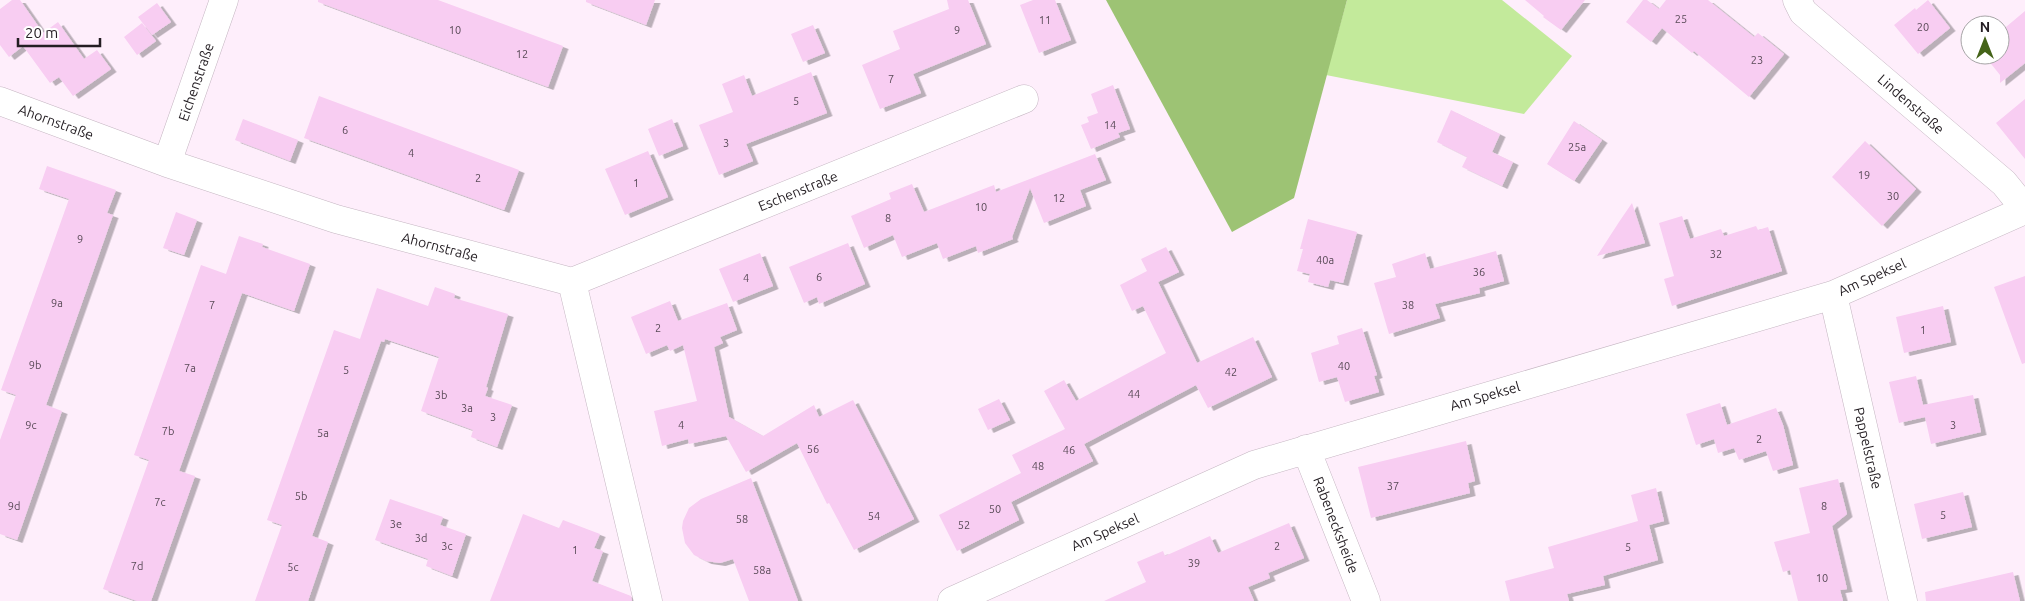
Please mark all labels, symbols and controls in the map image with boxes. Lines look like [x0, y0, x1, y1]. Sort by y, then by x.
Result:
house number: 25 [1675, 13, 1687, 25]
house number: 11 [1039, 14, 1051, 26]
scale bar [18, 15, 100, 47]
north arrow [1960, 15, 2010, 65]
text: N [1980, 19, 1990, 35]
house number: 20 [1917, 21, 1929, 33]
text: 20 m [25, 24, 58, 41]
house number: 10 [449, 24, 461, 36]
house number: 9 [954, 24, 960, 36]
street label: Eichenstraße [175, 41, 217, 123]
house number: 12 [516, 48, 528, 60]
house number: 23 [1751, 54, 1763, 66]
street label: Lindenstraße [1875, 71, 1947, 137]
house number: 7 [888, 73, 894, 85]
house number: 5 [793, 95, 799, 107]
street label: Ahornstraße [16, 101, 96, 143]
house number: 14 [1104, 119, 1116, 131]
house number: 6 [342, 124, 348, 136]
house number: 3 [723, 137, 729, 149]
house number: 25a [1568, 141, 1586, 153]
house number: 4 [408, 147, 414, 159]
street label: Eschenstraße [756, 168, 840, 214]
house number: 19 [1858, 169, 1870, 181]
house number: 2 [475, 172, 481, 184]
house number: 1 [633, 177, 639, 189]
house number: 30 [1887, 190, 1899, 202]
house number: 12 [1053, 192, 1065, 204]
house number: 10 [975, 201, 987, 213]
house number: 8 [885, 212, 891, 224]
street label: Ahornstraße [400, 229, 480, 265]
house number: 9 [77, 233, 83, 245]
house number: 32 [1710, 248, 1722, 260]
house number: 40a [1316, 254, 1334, 266]
street label: Am Speksel [1836, 255, 1909, 299]
house number: 36 [1473, 266, 1485, 278]
house number: 6 [816, 271, 822, 283]
house number: 4 [743, 272, 749, 284]
house number: 9a [51, 297, 63, 309]
house number: 7 [209, 299, 215, 311]
house number: 38 [1402, 299, 1414, 311]
house number: 2 [655, 322, 661, 334]
house number: 1 [1920, 324, 1926, 336]
house number: 9b [29, 359, 41, 371]
house number: 40 [1338, 360, 1350, 372]
house number: 7a [184, 362, 196, 374]
house number: 5 [343, 364, 349, 376]
house number: 42 [1225, 366, 1237, 378]
street label: Am Speksel [1448, 378, 1522, 414]
house number: 44 [1128, 388, 1140, 400]
house number: 3b [435, 389, 447, 401]
house number: 3a [461, 402, 473, 414]
street label: Pappelstraße [1851, 406, 1885, 490]
house number: 3 [490, 411, 496, 423]
house number: 9c [25, 419, 37, 431]
house number: 4 [678, 419, 684, 431]
house number: 3 [1950, 419, 1956, 431]
house number: 7b [162, 425, 174, 437]
house number: 5a [317, 427, 329, 439]
house number: 2 [1756, 433, 1762, 445]
house number: 56 [807, 443, 819, 455]
house number: 46 [1063, 444, 1075, 456]
house number: 48 [1032, 460, 1044, 472]
street label: Rabenecksheide [1310, 474, 1362, 576]
house number: 37 [1387, 480, 1399, 492]
house number: 5b [295, 490, 307, 502]
house number: 7c [154, 496, 166, 508]
house number: 9d [8, 500, 20, 512]
house number: 8 [1821, 500, 1827, 512]
house number: 50 [989, 503, 1001, 515]
house number: 5 [1940, 509, 1946, 521]
house number: 54 [868, 510, 880, 522]
street label: Am Speksel [1069, 510, 1142, 554]
house number: 58 [736, 513, 748, 525]
house number: 3e [390, 518, 402, 530]
house number: 52 [958, 519, 970, 531]
house number: 3d [415, 532, 427, 544]
house number: 3c [441, 540, 453, 552]
house number: 2 [1274, 540, 1280, 552]
house number: 5 [1625, 541, 1631, 553]
house number: 1 [572, 544, 578, 556]
house number: 39 [1188, 557, 1200, 569]
house number: 7d [131, 560, 143, 572]
house number: 5c [287, 561, 299, 573]
house number: 58a [753, 564, 771, 576]
house number: 10 [1816, 572, 1828, 584]

